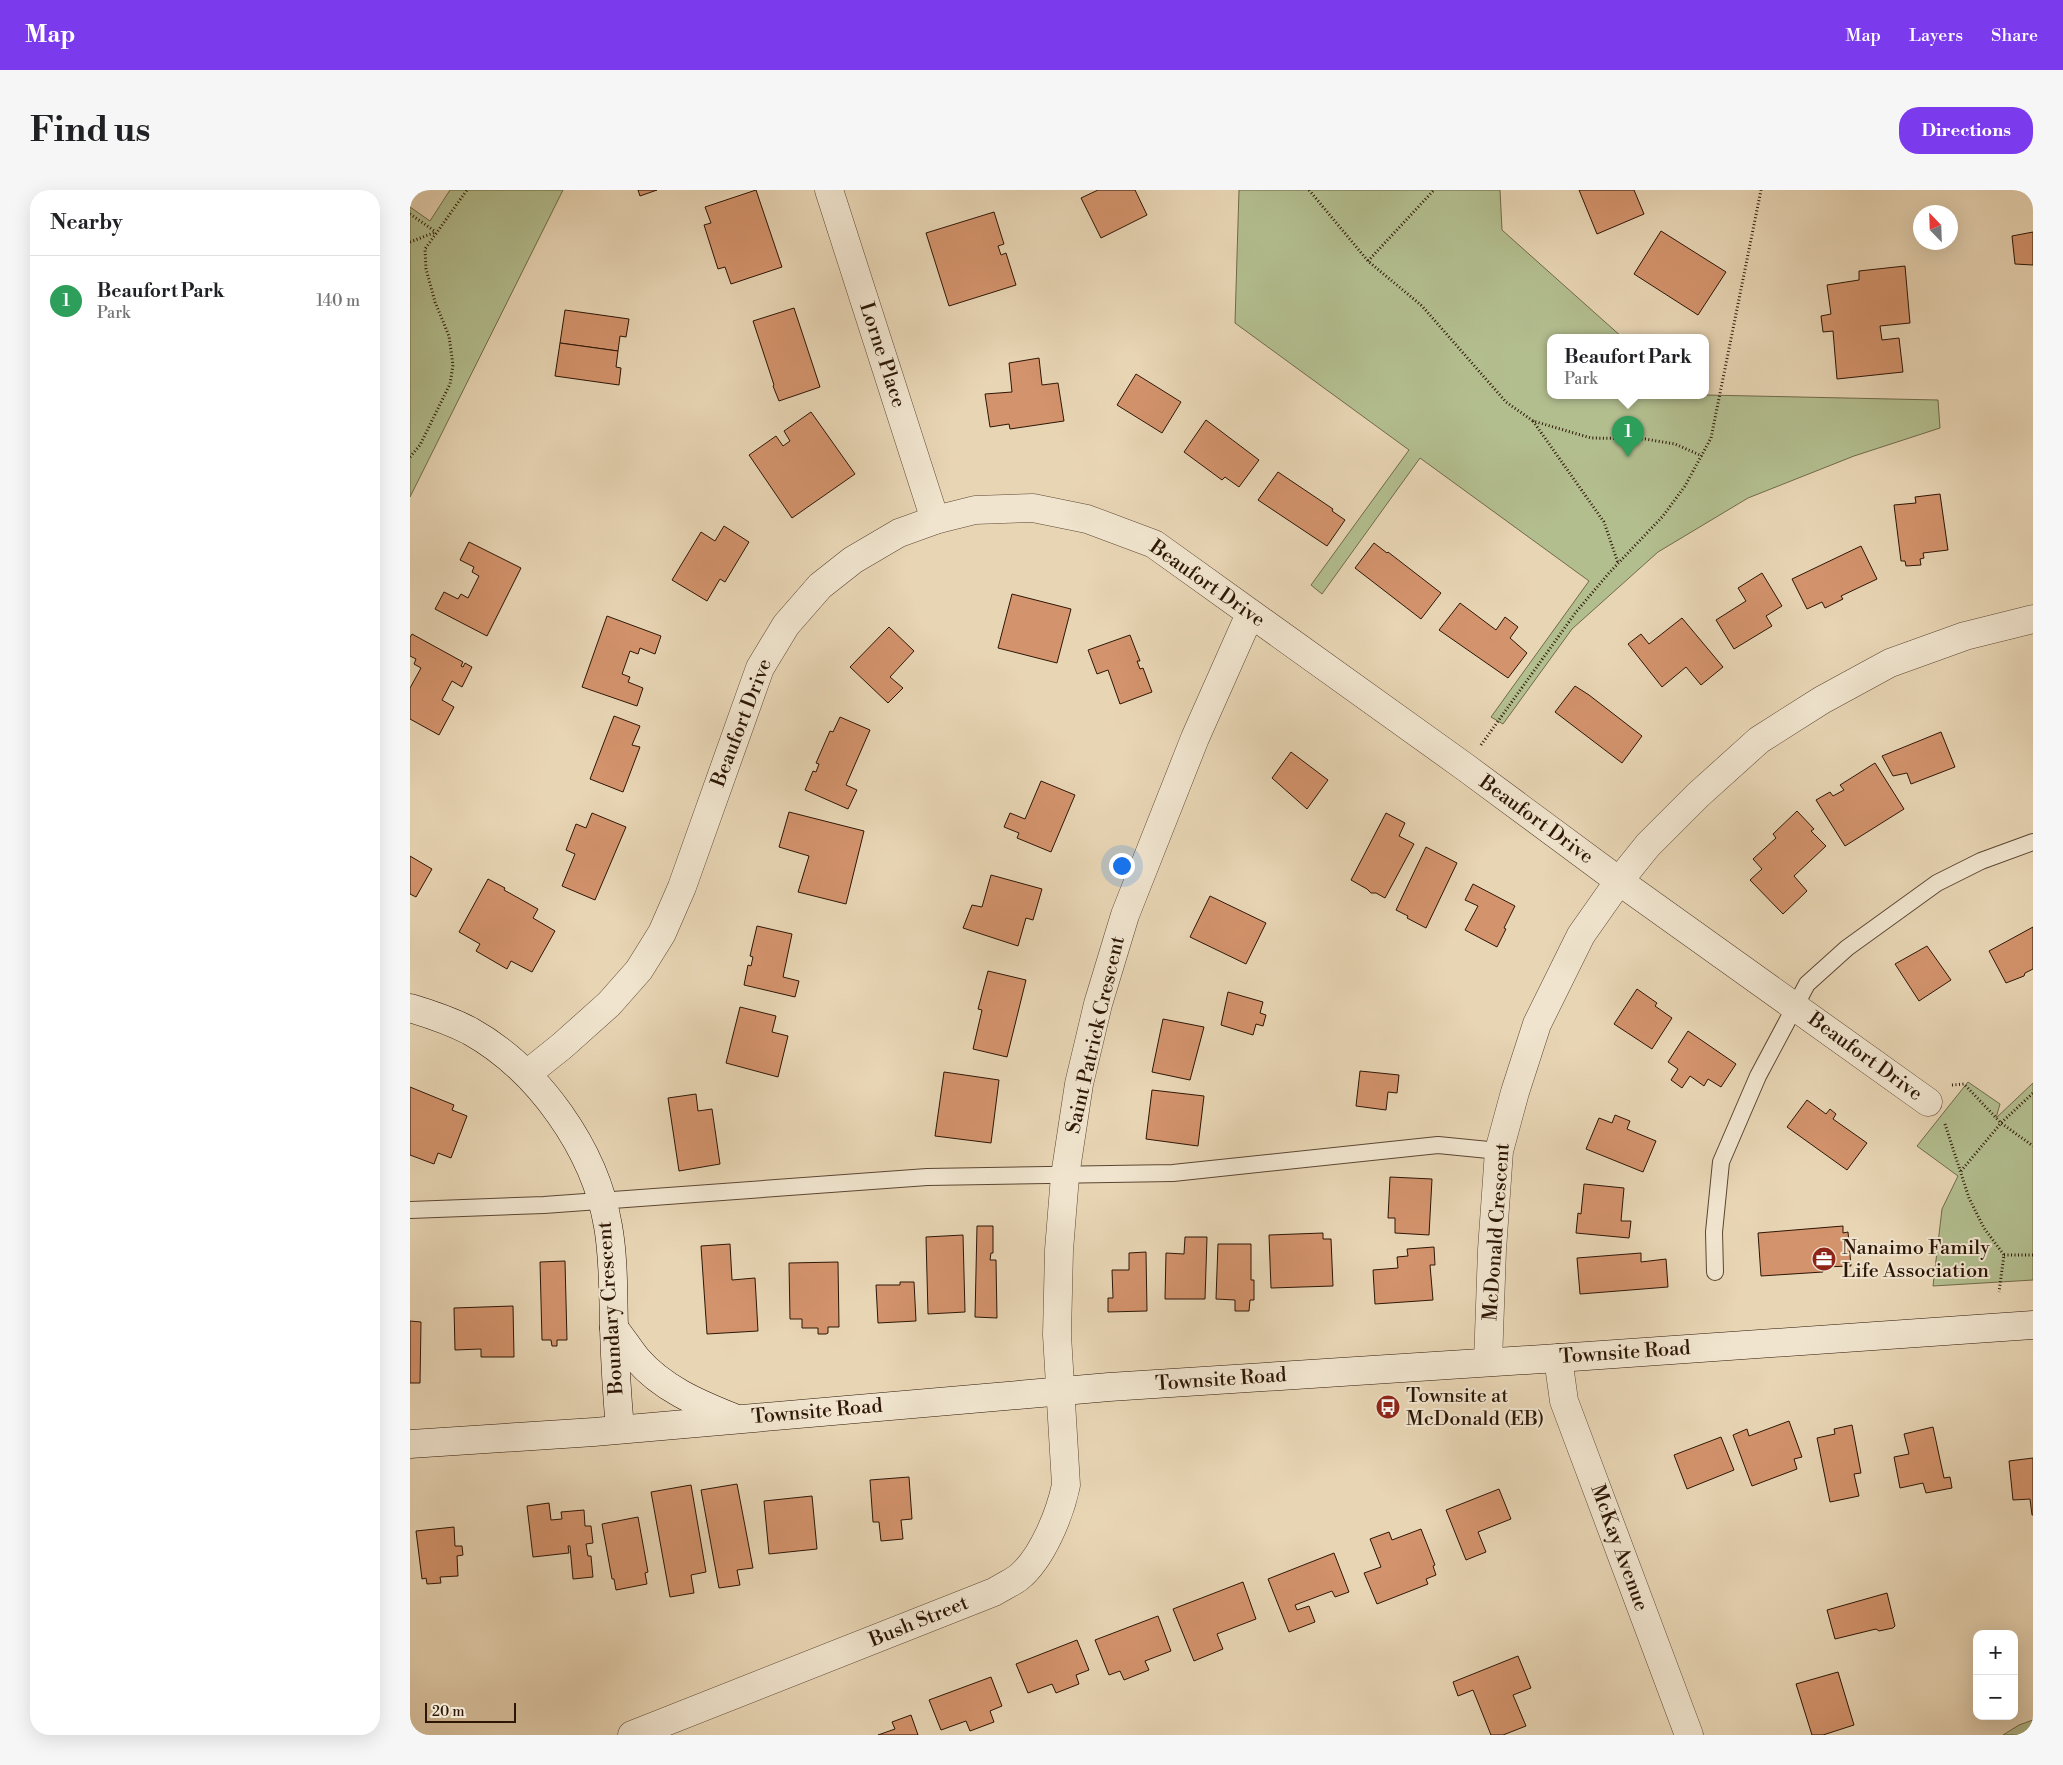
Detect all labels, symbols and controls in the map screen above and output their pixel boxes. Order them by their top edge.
text: Map [25,20,75,50]
text: Map [1846,24,1881,47]
text: Layers [1909,24,1963,47]
text: Share [1991,24,2038,47]
button: Directions [1899,107,2033,154]
text: Find us [30,109,150,152]
north arrow [1913,205,1958,250]
text: Nearby [50,210,123,236]
text: Beaufort Park [97,279,225,303]
text: 1 [62,291,70,311]
text: 140 m [316,291,360,311]
street label: Lorne Place [853,299,911,411]
text: Park [97,303,130,323]
popup [1547,334,1709,399]
text: Beaufort Park [1564,345,1692,369]
text: Park [1564,369,1597,389]
pin: 1 [1612,416,1644,457]
street label: Beaufort Drive [1144,534,1270,633]
street label: Beaufort Drive [706,655,778,791]
street label: Beaufort Drive [1473,770,1598,870]
your location [1109,853,1135,879]
street label: Saint Patrick Crescent [1061,934,1131,1136]
street label: Beaufort Drive [1802,1007,1927,1107]
street label: McDonald Crescent [1478,1142,1516,1322]
street label: Boundary Crescent [592,1221,630,1396]
place label: Nanaimo Family Life Association [1842,1236,1990,1284]
office icon: Nanaimo Family Life Association [1811,1246,1837,1272]
street label: Townsite Road [1559,1336,1692,1370]
street label: Townsite Road [1155,1363,1288,1397]
place label: Townsite at McDonald (EB) [1406,1384,1544,1432]
street label: Townsite Road [750,1394,884,1430]
bus stop icon: Townsite at McDonald (EB) [1375,1394,1401,1420]
street label: McKay Avenue [1585,1481,1653,1615]
street label: Bush Street [865,1591,972,1654]
map controls [1973,1630,2018,1720]
button: + [1973,1630,2018,1675]
button: − [1973,1675,2018,1720]
scale bar [425,1700,516,1723]
text: 20 m [432,1703,464,1721]

